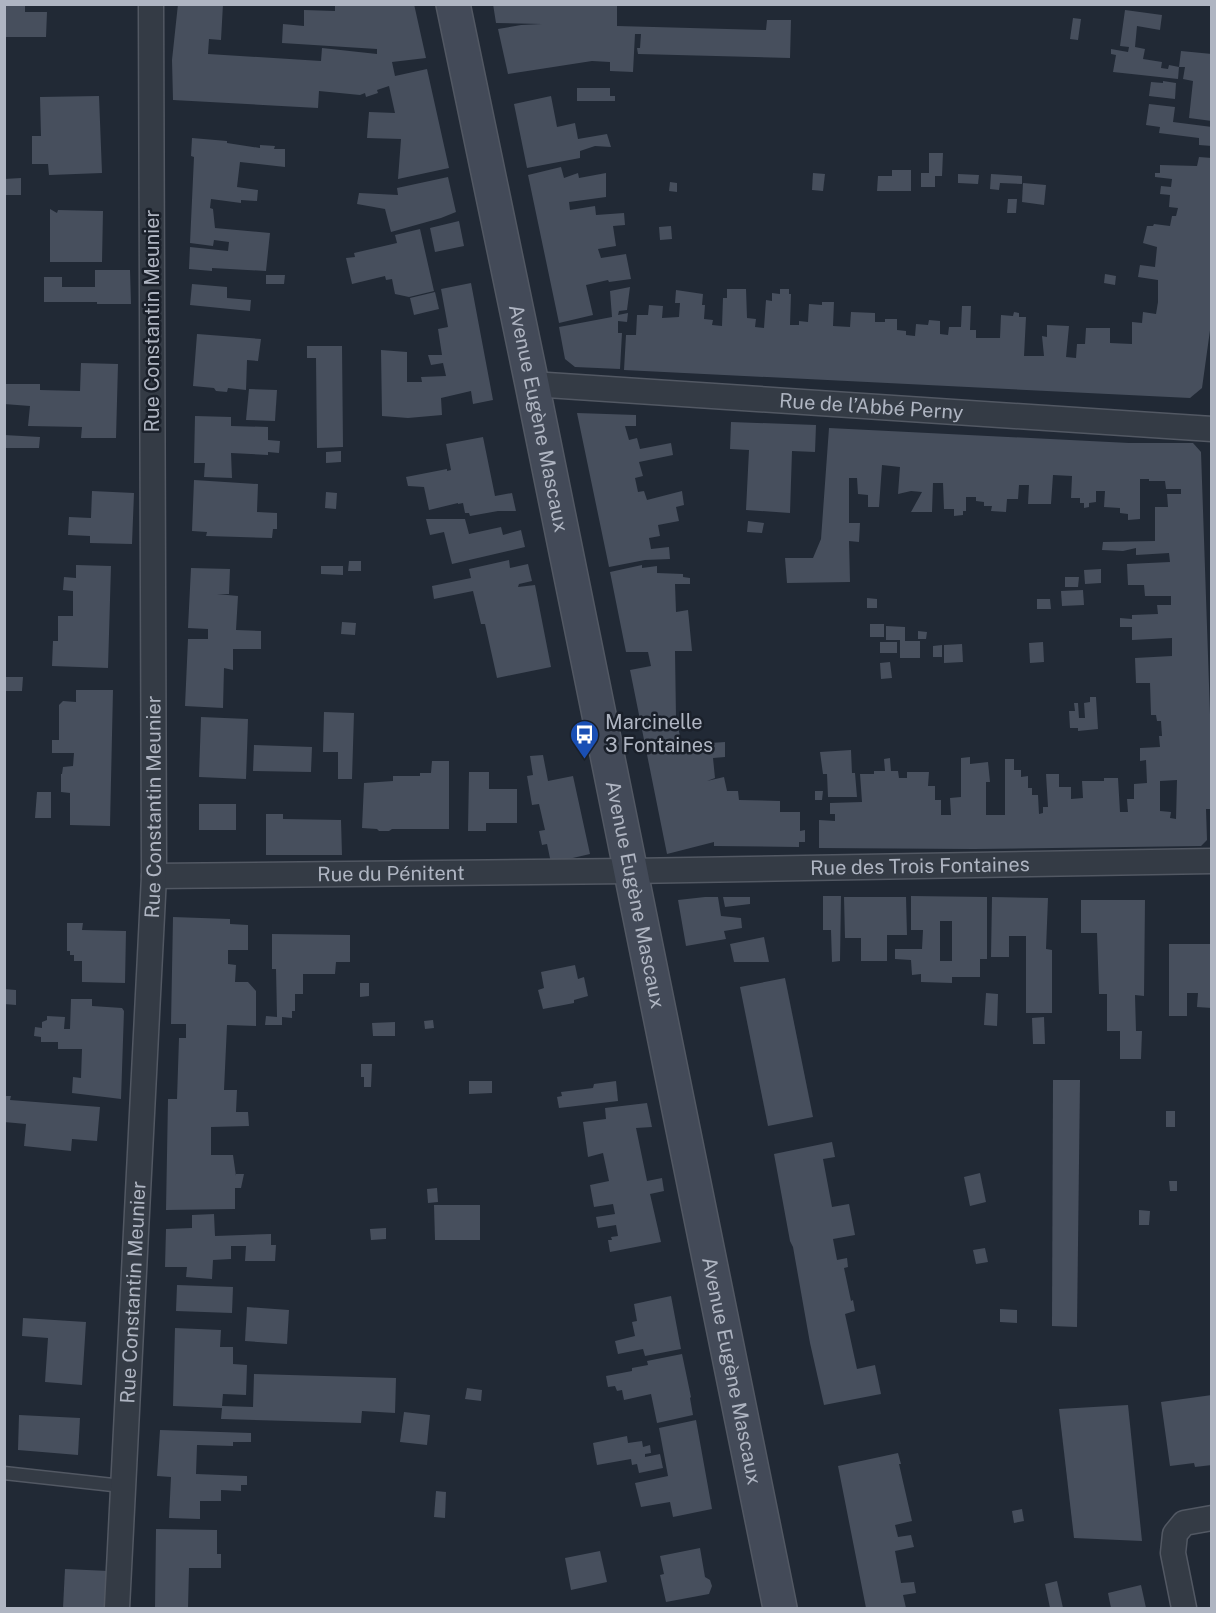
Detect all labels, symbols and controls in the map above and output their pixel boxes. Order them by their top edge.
street label: Rue Constantin Meunier [140,209,164,432]
street label: Avenue Eugène Mascaux [504,302,574,534]
street label: Rue de l’Abbé Perny [778,388,964,425]
street label: Rue Constantin Meunier [140,695,166,919]
place label: Marcinelle 3 Fontaines [605,710,713,757]
bus stop icon: Marcinelle 3 Fontaines [568,718,600,760]
street label: Avenue Eugène Mascaux [601,778,670,1011]
street label: Rue des Trois Fontaines [810,852,1030,880]
street label: Rue du Pénitent [317,861,465,886]
street label: Rue Constantin Meunier [115,1180,151,1404]
street label: Avenue Eugène Mascaux [697,1255,767,1487]

